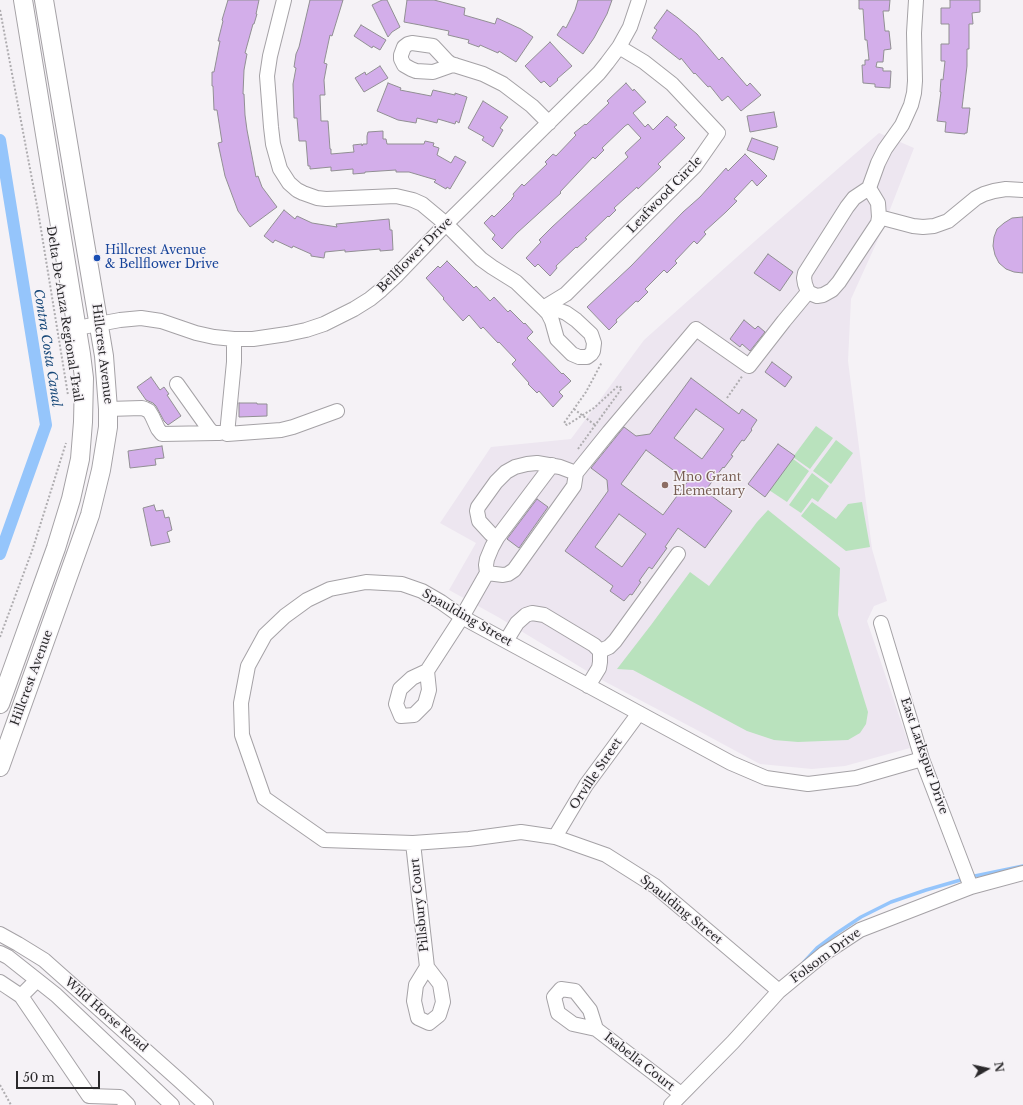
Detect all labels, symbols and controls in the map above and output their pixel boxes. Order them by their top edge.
street label: Leafwood Circle [625,154,705,236]
street label: Bellflower Drive [375,215,455,295]
street label: Delta De Anza Regional Trail [43,225,85,403]
place label: Hillcrest Avenue & Bellflower Drive [105,244,219,272]
marker: Hillcrest Avenue & Bellflower Drive [92,253,102,263]
water label: Contra Costa Canal [30,288,64,408]
street label: Hillcrest Avenue [89,303,115,405]
place label: Mno Grant Elementary [673,471,745,499]
marker: Mno Grant Elementary [660,480,670,490]
street label: Spaulding Street [419,586,515,650]
street label: Hillcrest Avenue [8,628,56,728]
street label: East Larkspur Drive [897,696,951,816]
street label: Orville Street [567,736,625,812]
street label: Pillsbury Court [408,857,432,953]
street label: Spaulding Street [637,872,725,948]
street label: Folsom Drive [788,926,864,986]
street label: Wild Horse Road [61,975,151,1055]
street label: Isabella Court [601,1030,677,1094]
north arrow [967,1049,1007,1089]
text: N [991,1061,1007,1073]
scale bar [18,1063,102,1089]
text: 50 m [23,1070,55,1085]

